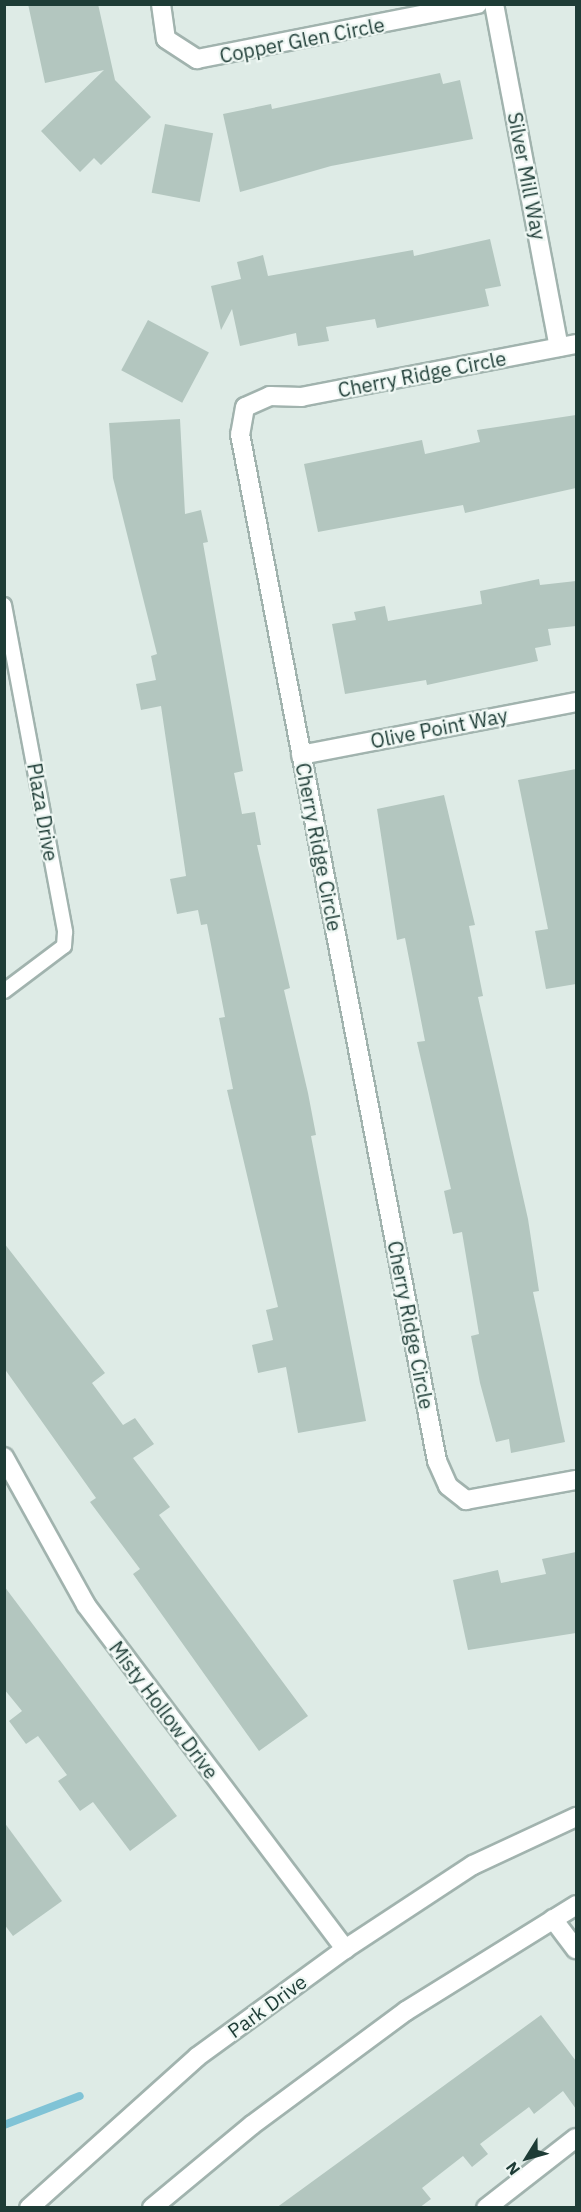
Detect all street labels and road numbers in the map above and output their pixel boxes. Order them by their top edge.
street label: Copper Glen Circle [218,12,386,68]
street label: Silver Mill Way [503,110,551,242]
street label: Cherry Ridge Circle [336,346,508,402]
street label: Olive Point Way [368,703,510,753]
street label: Plaza Drive [23,761,63,863]
street label: Cherry Ridge Circle [291,761,347,933]
street label: Cherry Ridge Circle [383,1239,439,1411]
street label: Misty Hollow Drive [104,1636,224,1784]
street label: Park Drive [223,1969,311,2043]

